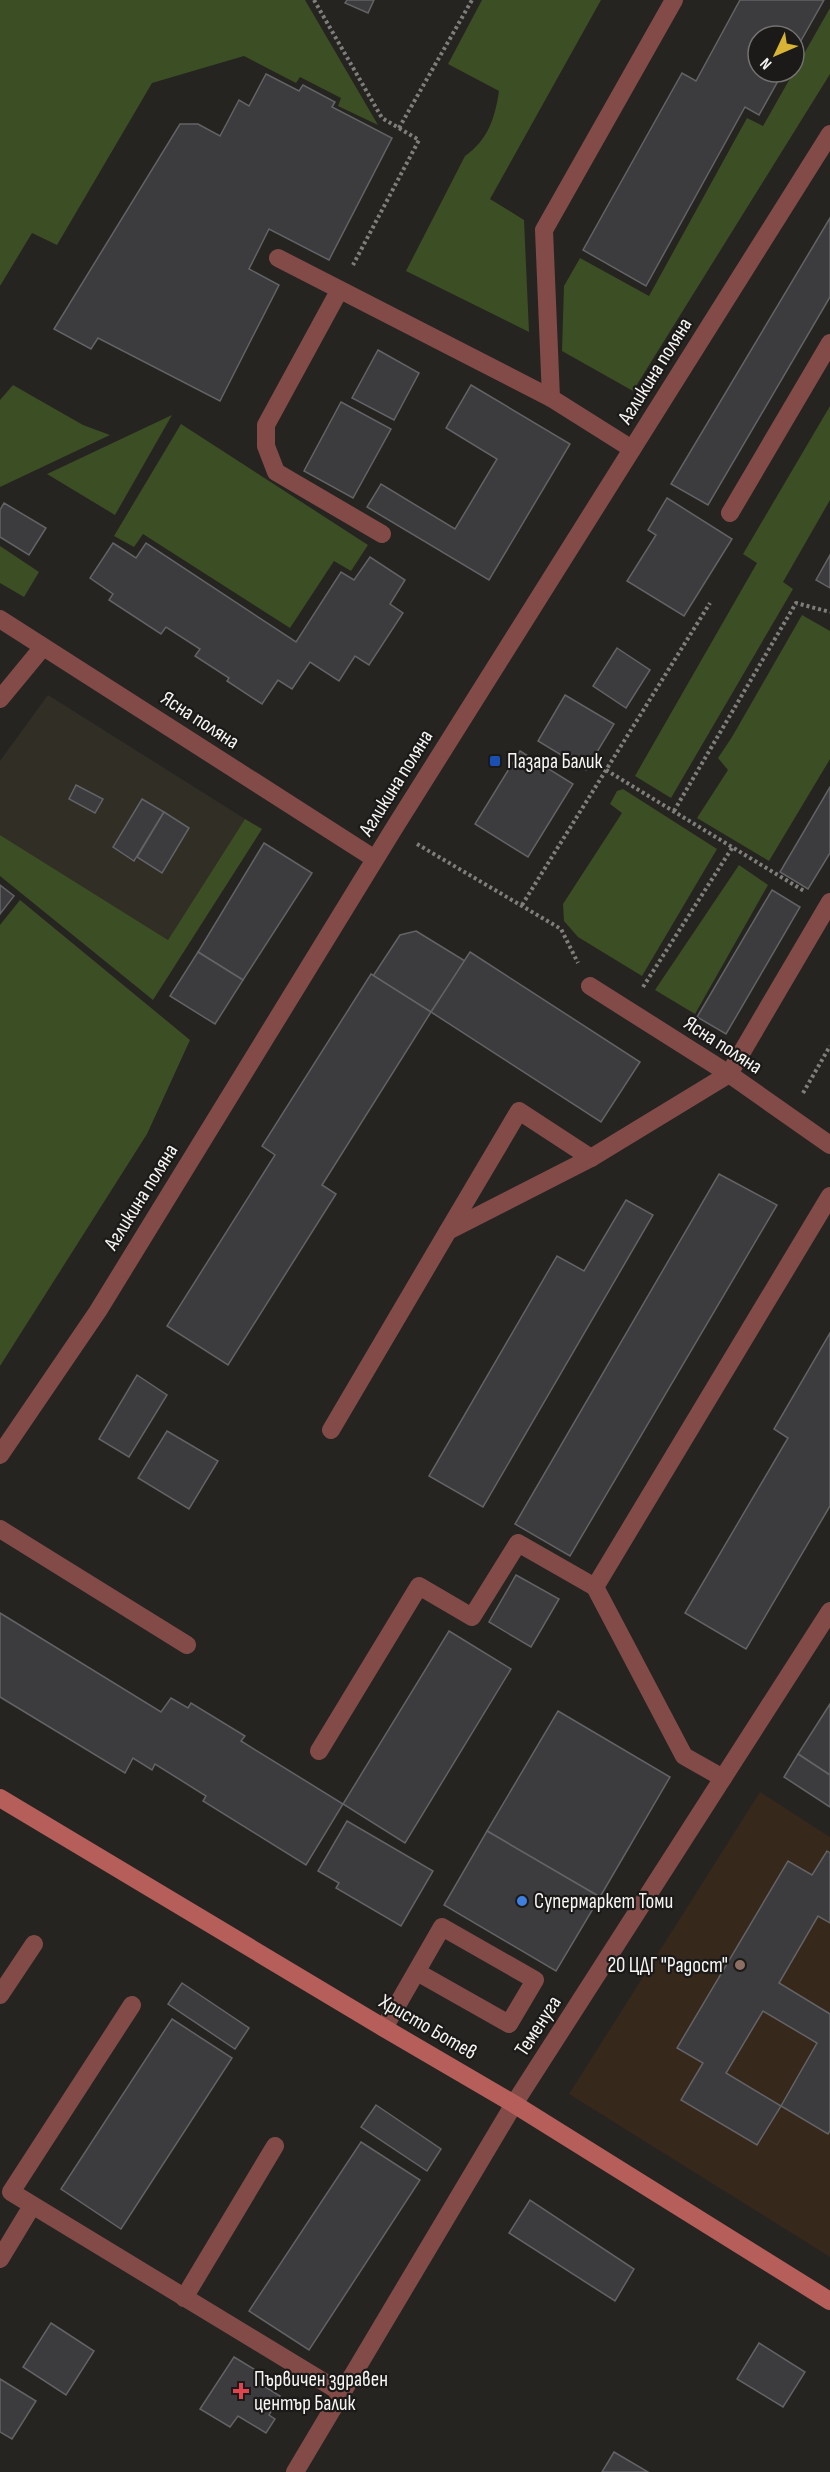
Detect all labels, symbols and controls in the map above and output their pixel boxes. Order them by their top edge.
north arrow [746,24,806,84]
text: N [756,54,776,73]
street label: Агликина поляна [612,313,697,430]
street label: Ясна поляна [156,685,244,755]
street label: Агликина поляна [353,725,438,842]
place label: Пазара Балик [507,749,603,774]
marker: Пазара Балик [488,754,502,768]
street label: Ясна поляна [679,1010,767,1080]
street label: Агликина поляна [98,1139,183,1256]
place label: Супермаркет Томи [534,1889,673,1914]
marker: Супермаркет Томи [515,1894,529,1908]
place label: 20 ЦДГ "Радост" [607,1953,728,1978]
marker: 20 ЦДГ "Радост" [733,1958,747,1972]
street label: Христо Ботев [374,1988,481,2065]
street label: Теменуга [509,1991,567,2061]
place label: Първичен здравен център Балик [254,2367,388,2416]
marker: Първичен здравен център Балик [232,2382,250,2400]

